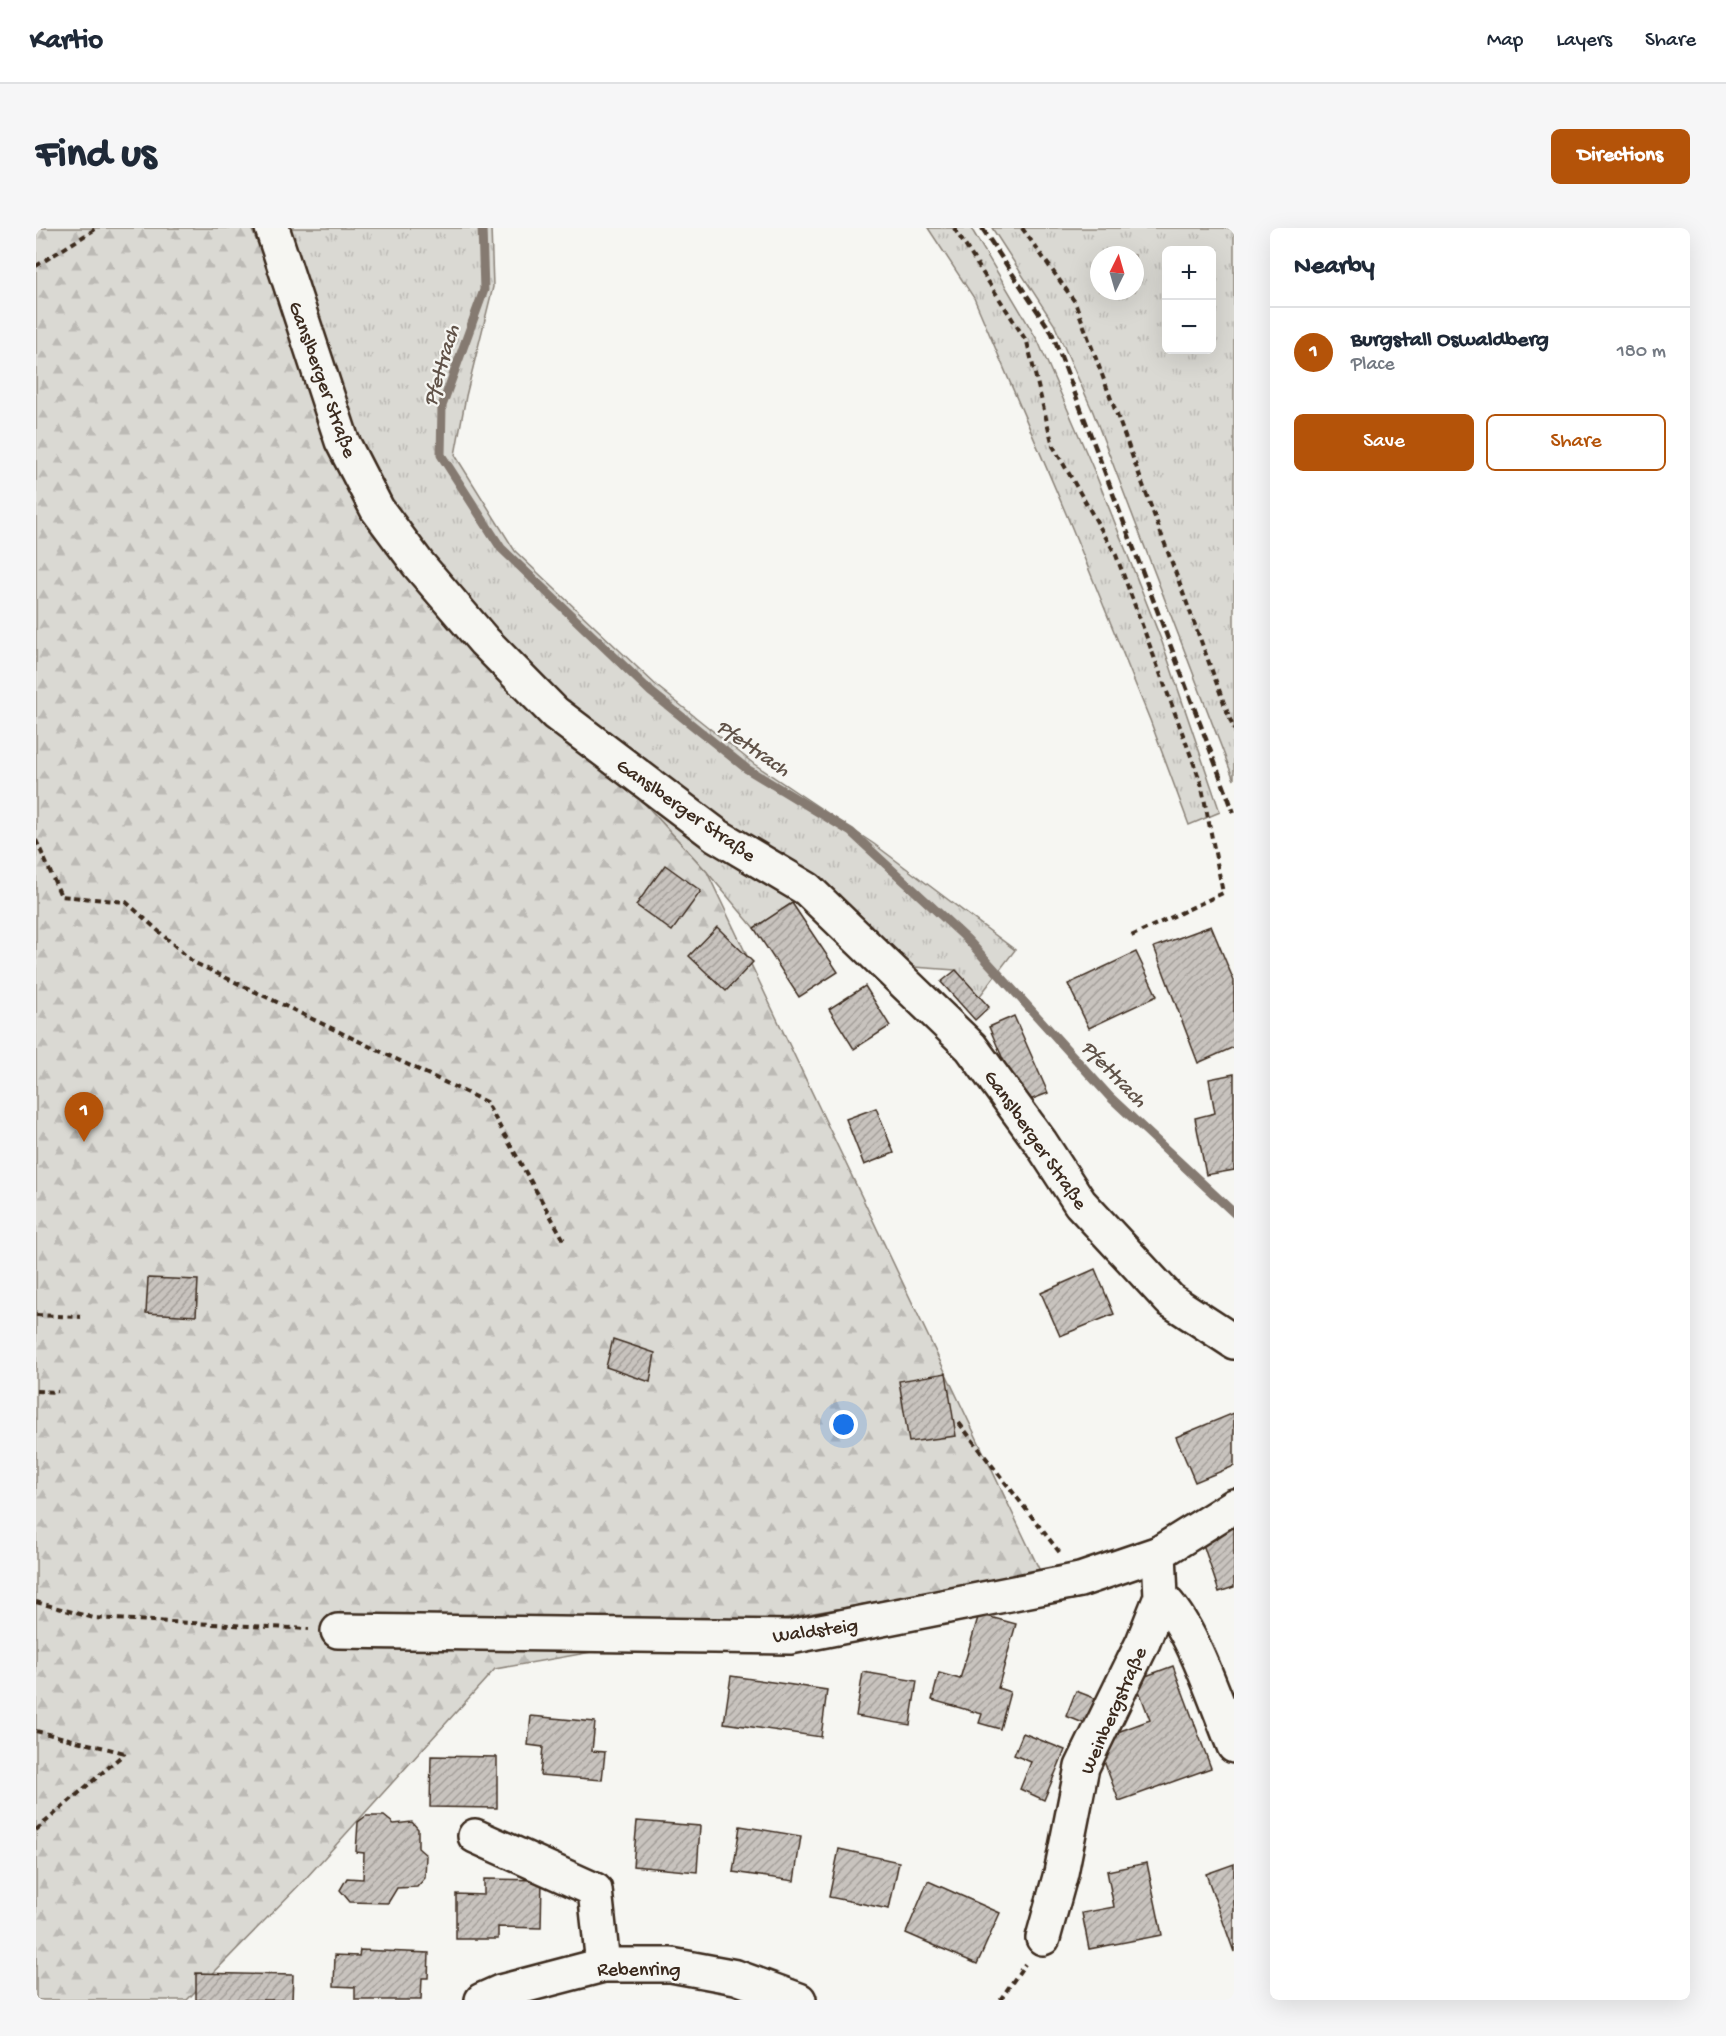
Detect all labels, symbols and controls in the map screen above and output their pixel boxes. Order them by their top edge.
text: Kartio [30,25,103,58]
text: Map [1487,29,1523,54]
text: Layers [1556,29,1612,54]
text: Share [1645,29,1696,54]
button: Directions [1551,129,1690,184]
text: Find us [36,132,156,181]
north arrow [1090,246,1144,300]
map controls [1162,246,1216,354]
button: + [1162,246,1216,300]
text: Nearby [1294,252,1375,283]
street label: Ganslberger Straße [282,299,360,462]
button: − [1162,300,1216,354]
water label: Pfettrach [419,322,468,410]
text: Burgstall Oswaldberg [1351,328,1549,354]
text: 1 [1309,341,1318,364]
text: 180 m [1617,341,1666,364]
text: Place [1351,354,1395,377]
button: Save [1294,414,1474,471]
button: Share [1486,414,1666,471]
water label: Pfettrach [711,716,794,784]
street label: Ganslberger Straße [611,755,760,869]
water label: Pfettrach [1074,1037,1151,1115]
street label: Ganslberger Straße [978,1067,1091,1216]
pin: 1 [64,1092,104,1142]
your location [829,1410,858,1439]
street label: Waldsteig [771,1615,860,1650]
street label: Weinbergstraße [1077,1644,1154,1779]
street label: Rebenring [597,1960,681,1983]

